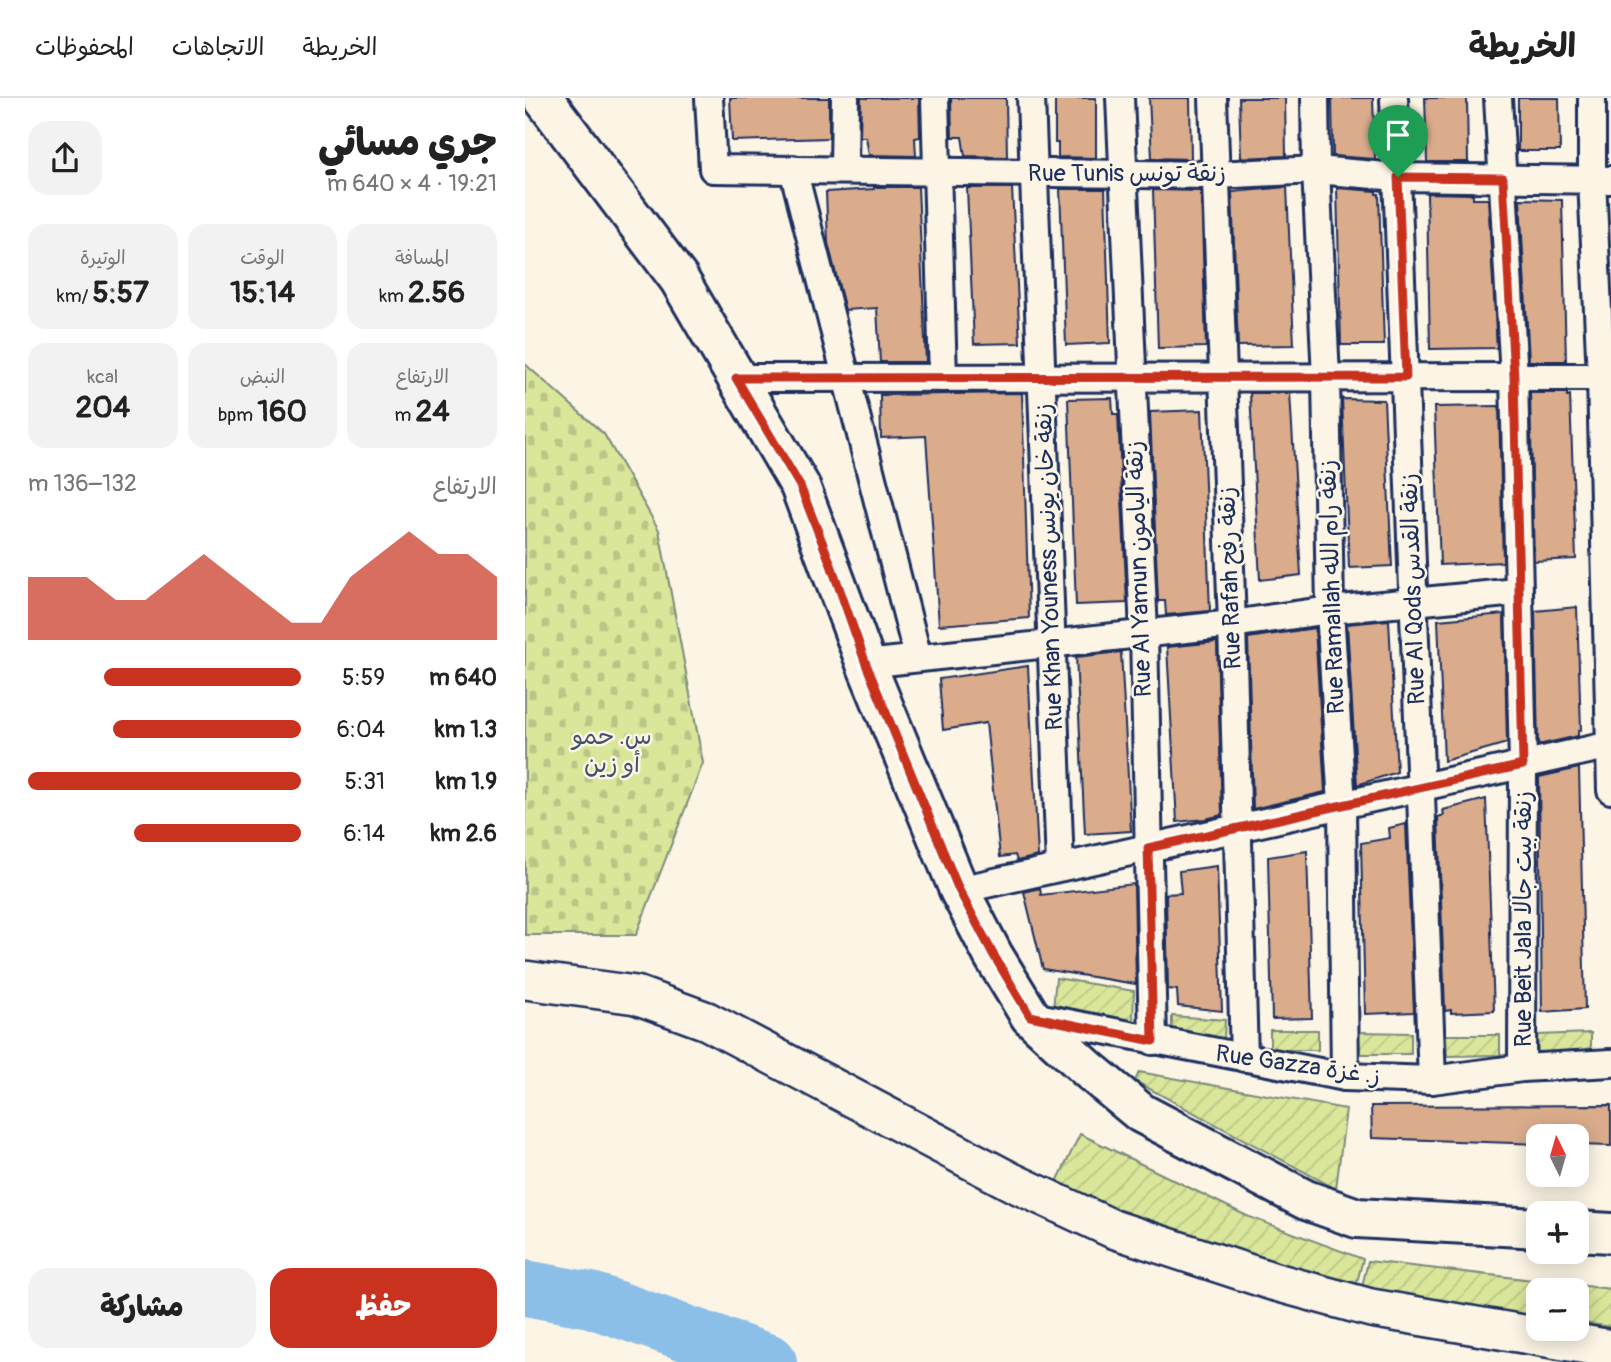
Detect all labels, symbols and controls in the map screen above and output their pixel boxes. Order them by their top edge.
text: الخريطة [1469,26,1576,67]
text: المحفوظات [35,33,134,62]
text: الاتجاهات [172,33,265,62]
text: الخريطة [303,33,377,62]
pin [1368,105,1428,177]
icon: arrive [1379,116,1417,154]
text: جري مسائي [318,119,497,167]
button: share [28,121,102,195]
street label: Rue Tunis زنقة تونس [1028,159,1226,188]
text: 19:21 · 4 × 640 m [327,169,497,198]
text: الوتيرة [80,246,126,270]
text: الوقت [240,246,285,270]
text: المسافة [395,246,449,270]
text: 5:57 [93,274,149,311]
text: 15:14 [230,274,295,311]
text: 2.56 [408,274,465,311]
text: /km [57,284,93,308]
text: km [379,284,408,308]
text: kcal [87,365,118,389]
text: النبض [240,365,285,389]
text: الارتفاع [396,365,449,389]
text: 204 [76,389,130,426]
text: 160 [257,393,307,430]
text: 24 [416,393,450,430]
text: bpm [218,403,257,427]
text: m [395,403,416,427]
street label: Rue Khan Youness زنقة خان يونس [1029,403,1069,731]
street label: Rue Al Yamun زنقة اليامون [1120,440,1159,698]
street label: Rue Ramallah زنقة رام الله [1313,459,1354,715]
text: 132–136 m [28,469,137,498]
text: الارتفاع [433,472,497,501]
street label: Rue Al Qods زنقة القدس [1394,473,1432,705]
street label: Rue Rafah زنقة رفح [1212,486,1249,670]
text: 5:59 [342,663,385,692]
text: 640 m [429,663,497,692]
text: 6:04 [336,715,385,744]
text: 1.3 km [435,715,497,744]
park label: س. حمو أو زين [570,722,652,779]
text: 5:31 [345,767,385,796]
text: 1.9 km [436,767,497,796]
street label: Rue Beit Jala زنقة بيت جالا [1509,791,1538,1047]
text: 6:14 [343,819,385,848]
text: 2.6 km [431,819,497,848]
street label: Rue Gazza ز. غزة [1214,1039,1382,1091]
north arrow [1526,1124,1589,1186]
map controls [1526,1124,1589,1341]
button: + [1526,1201,1589,1264]
button: مشاركة [28,1268,256,1348]
button: حفظ [270,1268,497,1348]
button: − [1526,1278,1589,1341]

